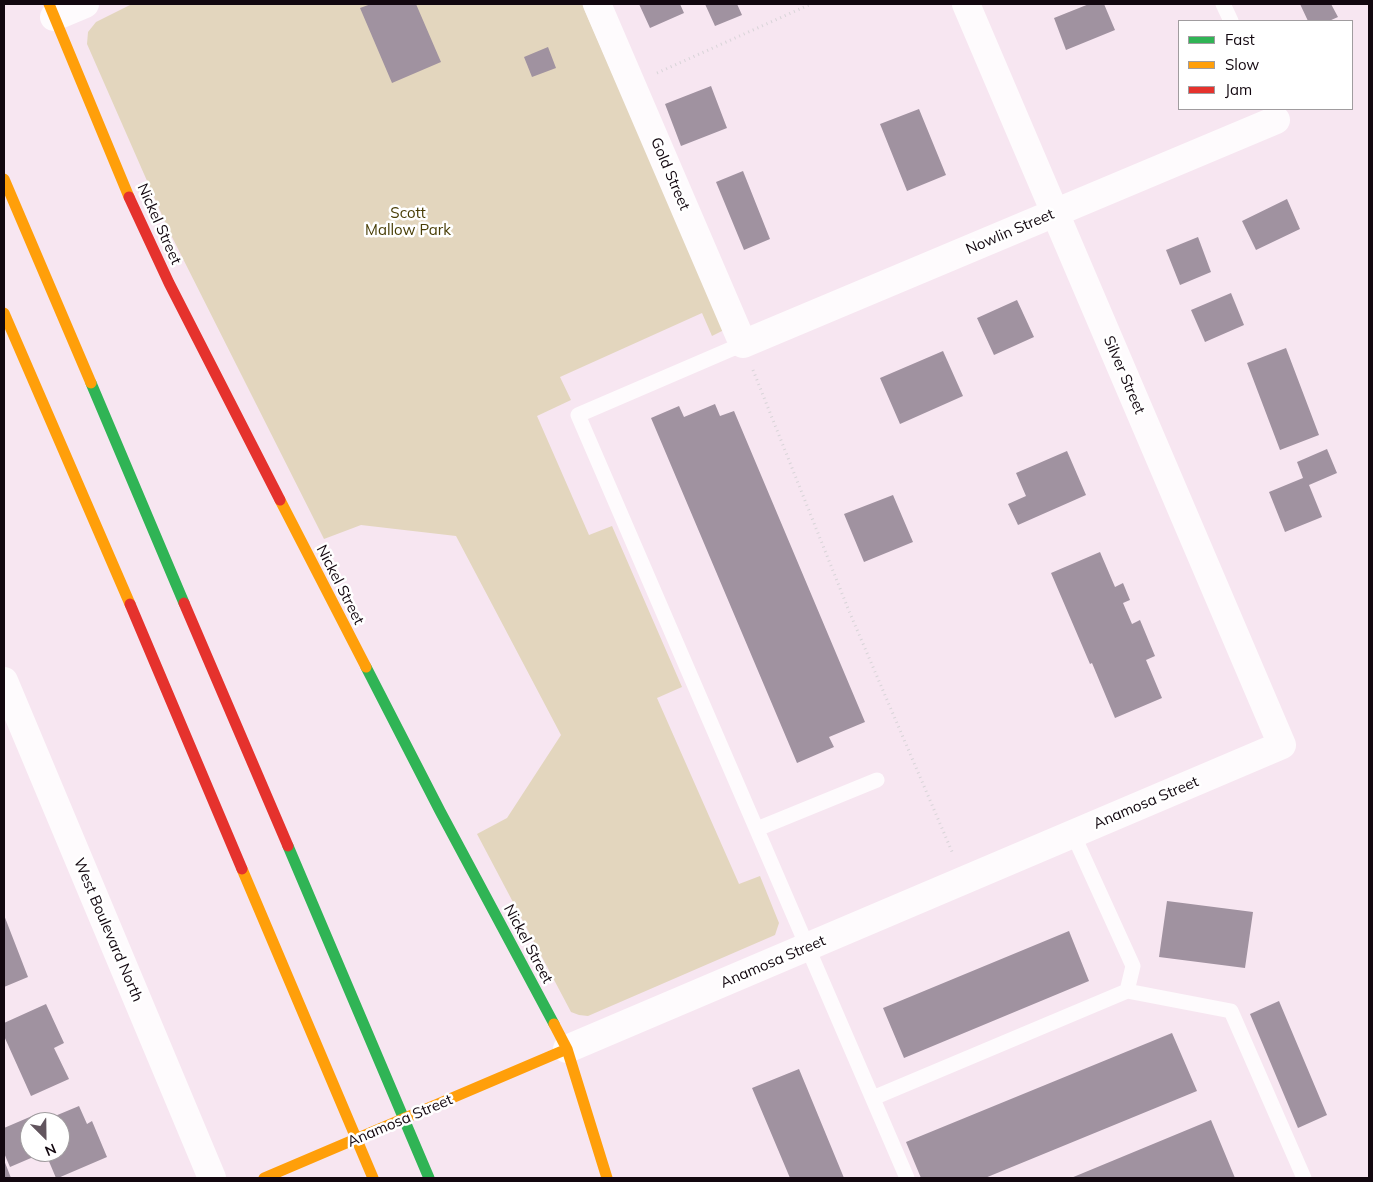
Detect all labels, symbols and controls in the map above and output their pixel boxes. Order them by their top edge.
legend [1178,20,1353,110]
text: Fast [1225,30,1255,49]
text: Slow [1225,55,1259,74]
text: Jam [1225,80,1252,99]
street label: Gold Street [647,135,693,213]
street label: Nickel Street [133,181,185,267]
park label: Scott Mallow Park [365,204,451,239]
street label: Nowlin Street [963,205,1057,259]
street label: Silver Street [1099,333,1149,417]
street label: Nickel Street [312,542,368,628]
street label: Anamosa Street [1091,773,1201,833]
street label: West Boulevard North [70,855,146,1005]
street label: Nickel Street [500,901,556,987]
street label: Anamosa Street [718,932,828,992]
street label: Anamosa Street [345,1091,455,1151]
north arrow [20,1112,70,1162]
text: N [42,1140,59,1160]

